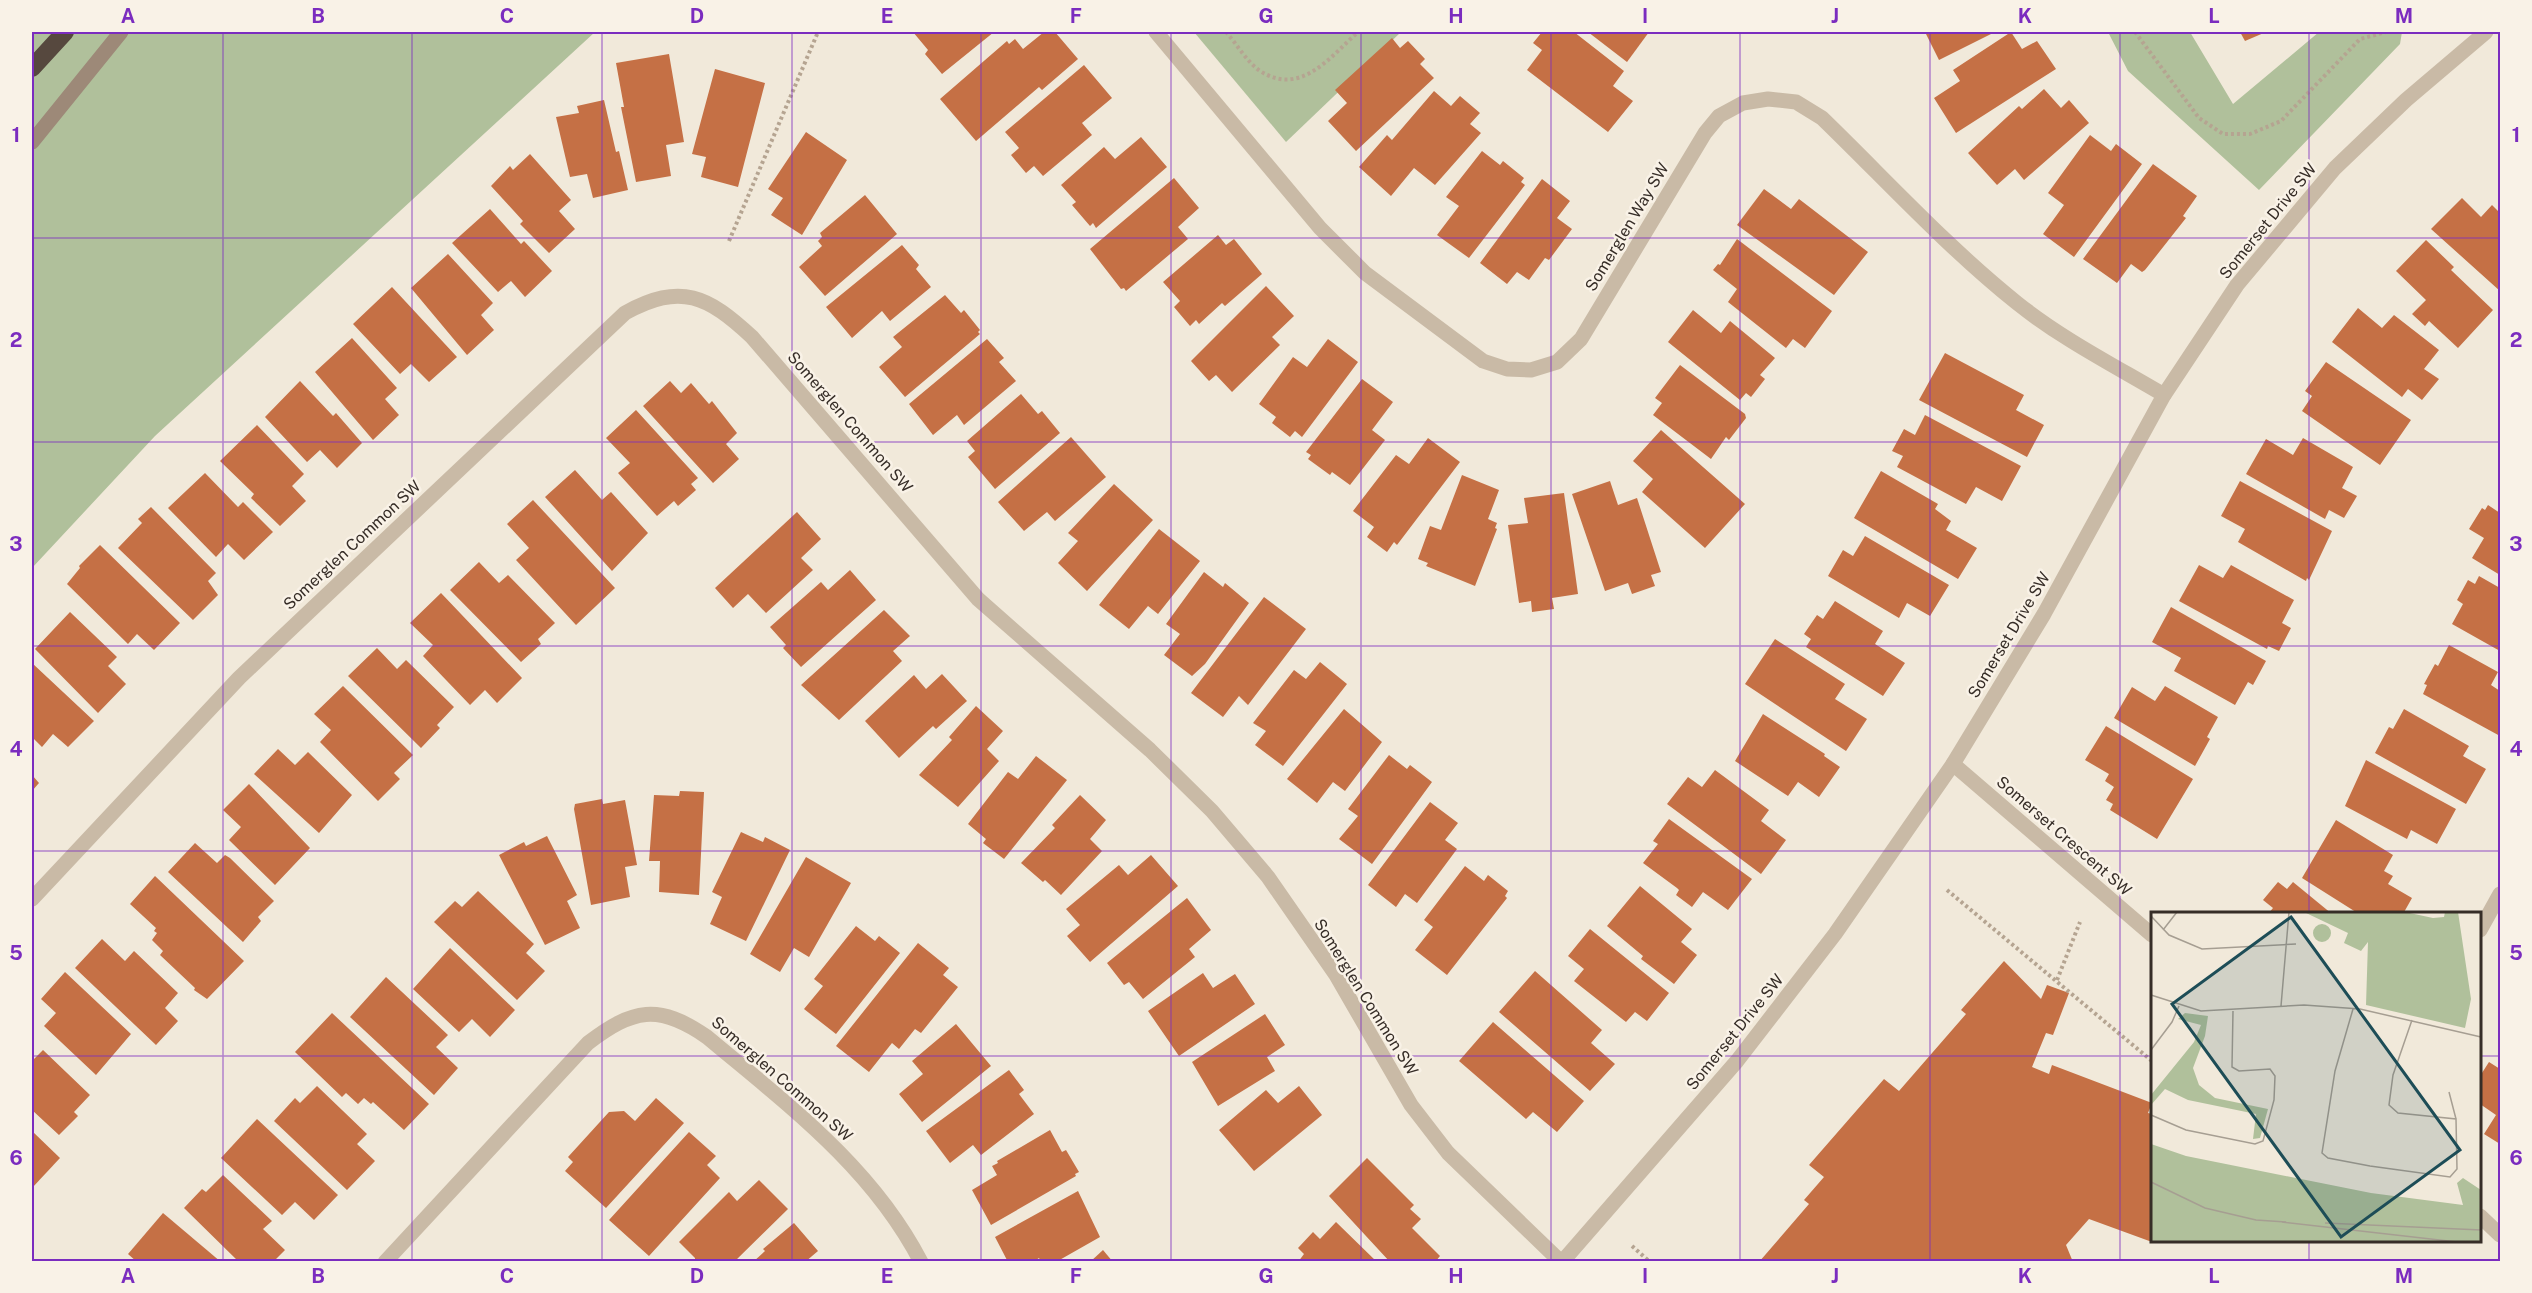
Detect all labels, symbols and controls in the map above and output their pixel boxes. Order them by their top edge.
text: A [121,4,135,28]
text: B [311,4,325,28]
text: C [500,4,514,28]
text: D [690,4,704,28]
text: E [881,4,893,28]
text: F [1070,4,1082,28]
text: G [1258,4,1274,28]
text: H [1448,4,1464,28]
text: I [1642,4,1648,28]
text: J [1831,4,1839,28]
text: K [2018,4,2032,28]
text: L [2208,4,2220,28]
text: M [2395,4,2413,28]
text: 1 [12,123,20,147]
text: 1 [2512,123,2520,147]
street label: Somerset Drive SW [2215,159,2321,283]
street label: Somerglen Way SW [1581,160,1673,294]
text: 2 [10,328,22,352]
text: 2 [2510,328,2522,352]
street label: Somerglen Common SW [784,348,916,496]
street label: Somerglen Common SW [279,476,425,614]
text: 3 [9,532,23,556]
text: 3 [2509,532,2523,556]
street label: Somerset Drive SW [1964,569,2054,701]
text: 4 [9,737,23,761]
text: 4 [2509,737,2523,761]
street label: Somerset Crescent SW [1993,772,2135,900]
inset map [2151,912,2481,1242]
street label: Somerglen Common SW [1310,915,1422,1079]
text: 5 [9,941,23,965]
text: 5 [2509,941,2523,965]
street label: Somerset Drive SW [1682,970,1788,1094]
street label: Somerglen Common SW [708,1013,856,1145]
text: 6 [9,1146,23,1170]
text: 6 [2509,1146,2523,1170]
text: A [121,1264,135,1288]
text: B [311,1264,325,1288]
text: C [500,1264,514,1288]
text: D [690,1264,704,1288]
text: E [881,1264,893,1288]
text: F [1070,1264,1082,1288]
text: G [1258,1264,1274,1288]
text: H [1448,1264,1464,1288]
text: I [1642,1264,1648,1288]
text: J [1831,1264,1839,1288]
text: K [2018,1264,2032,1288]
text: L [2208,1264,2220,1288]
text: M [2395,1264,2413,1288]

